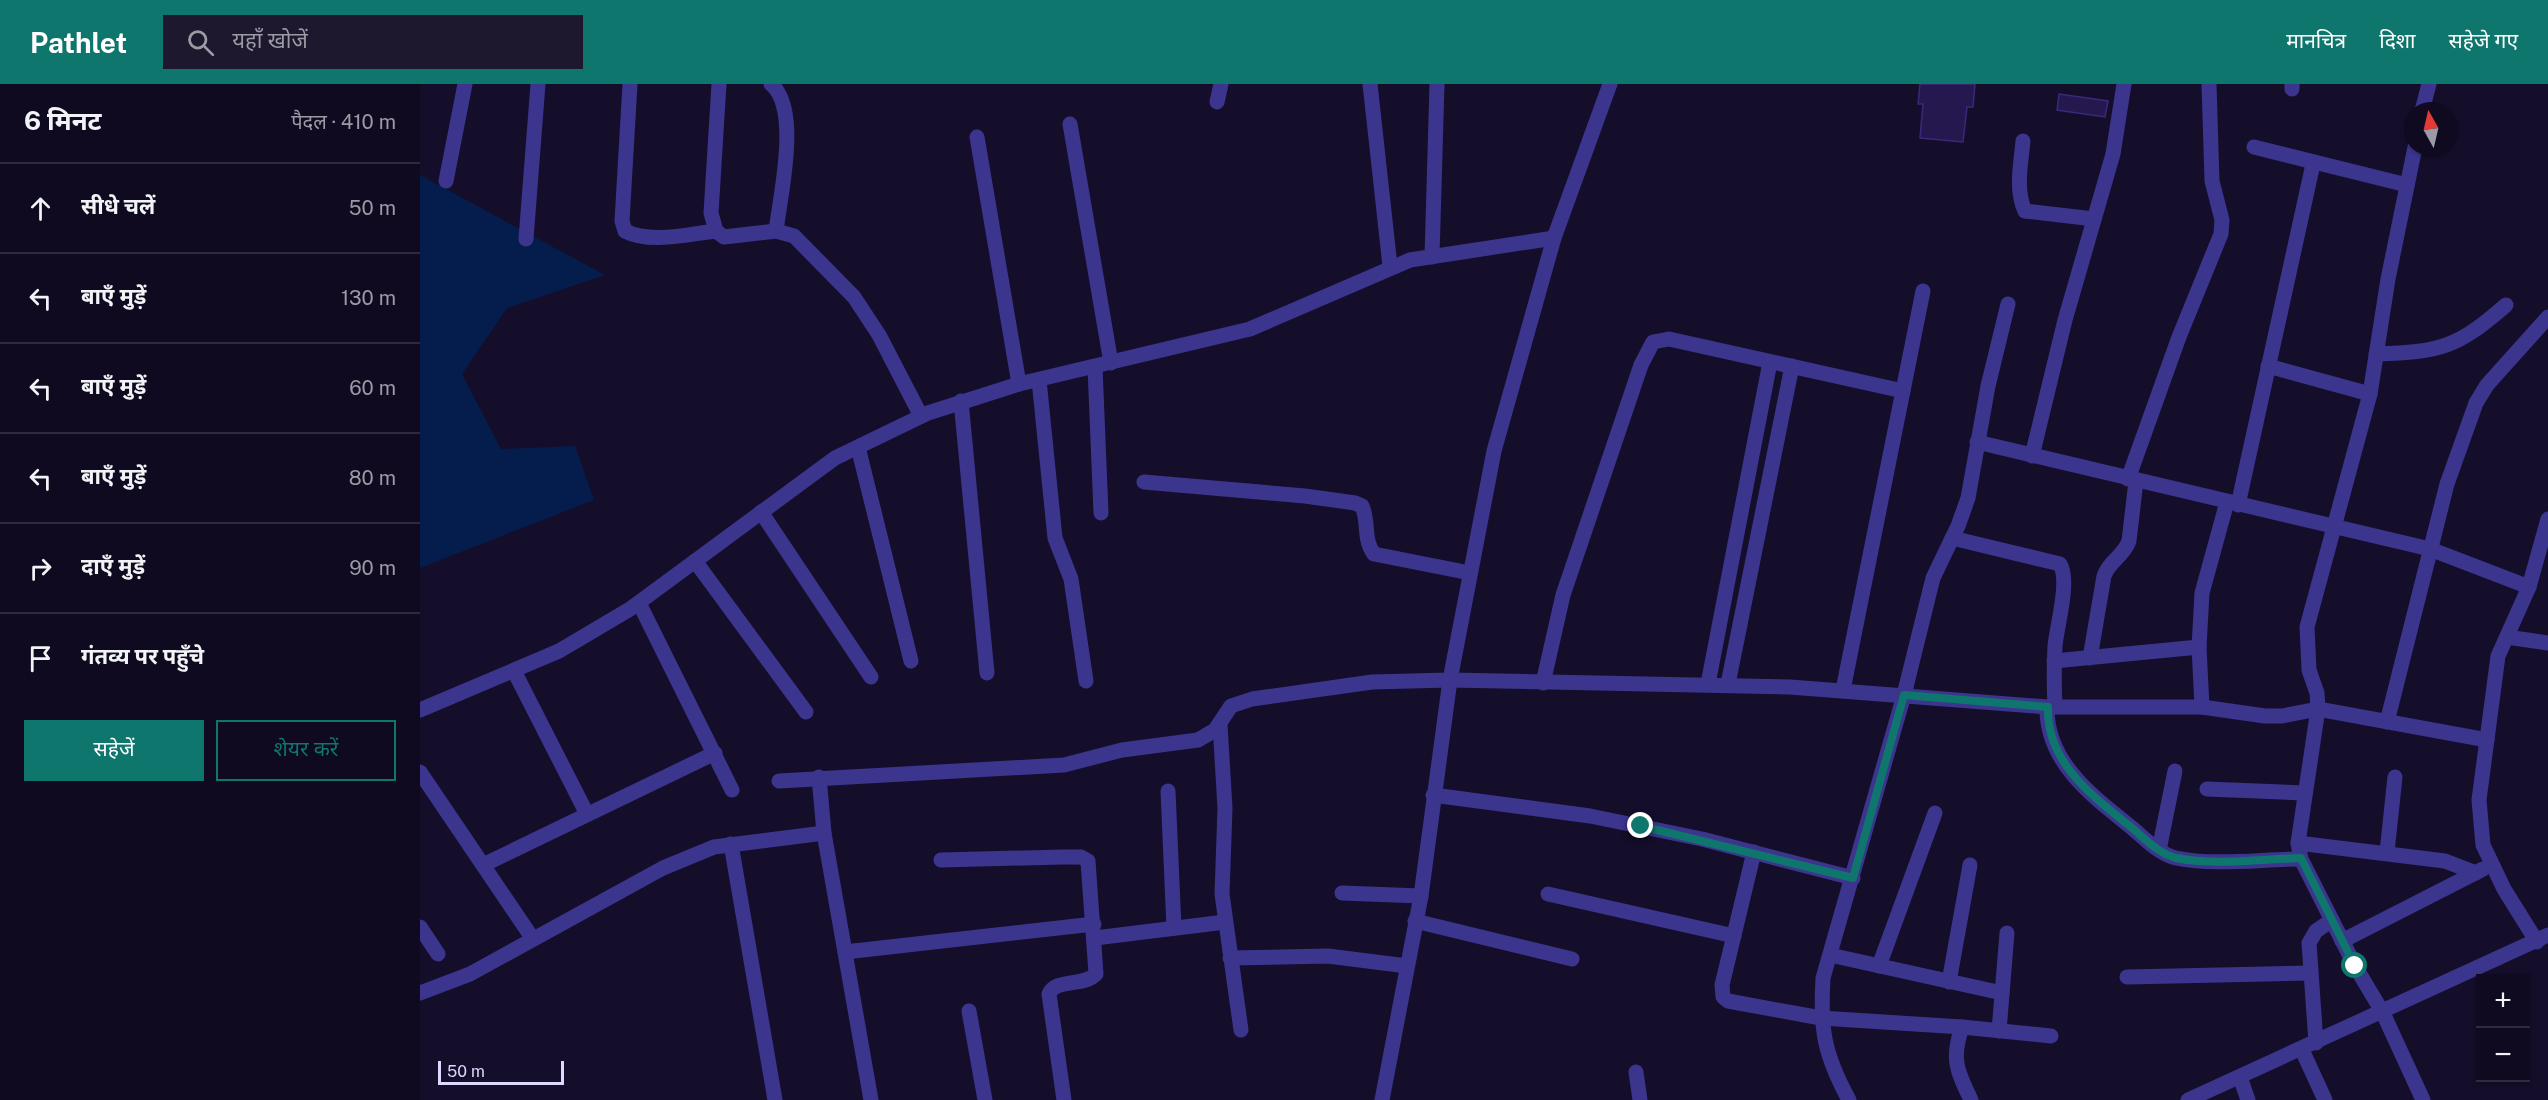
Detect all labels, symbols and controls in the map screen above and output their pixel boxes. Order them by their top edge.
search box [163,15,583,69]
text: Pathlet [30,26,127,59]
icon: search [184,26,217,59]
text: यहाँ खोजें [232,27,308,53]
text: मानचित्र [2286,28,2346,53]
text: दिशा [2379,28,2416,53]
text: सहेजे गए [2449,28,2518,53]
north arrow [2404,102,2458,156]
text: 6 मिनट [24,105,102,136]
text: पैदल · 410 m [291,110,396,134]
icon: ahead [24,192,57,225]
text: सीधे चलें [81,193,155,219]
text: 50 m [349,196,396,220]
icon: left [24,282,57,315]
text: बाएँ मुड़ें [81,283,146,309]
text: 130 m [341,286,396,310]
icon: left [24,372,57,405]
text: बाएँ मुड़ें [81,373,146,399]
text: 60 m [349,376,396,400]
icon: left [24,462,57,495]
text: बाएँ मुड़ें [81,463,146,489]
text: 80 m [349,466,396,490]
icon: right [24,552,57,585]
text: दाएँ मुड़ें [81,553,145,579]
text: 90 m [349,556,396,580]
icon: arrive [24,642,57,675]
text: गंतव्य पर पहुँचे [81,643,204,669]
button: सहेजें [24,720,204,781]
button: शेयर करें [216,720,396,781]
route end [1627,812,1653,838]
route start [2341,952,2367,978]
map controls [2476,974,2530,1082]
button: + [2476,974,2530,1028]
button: − [2476,1028,2530,1082]
scale bar [438,1058,564,1086]
text: 50 m [447,1062,485,1081]

